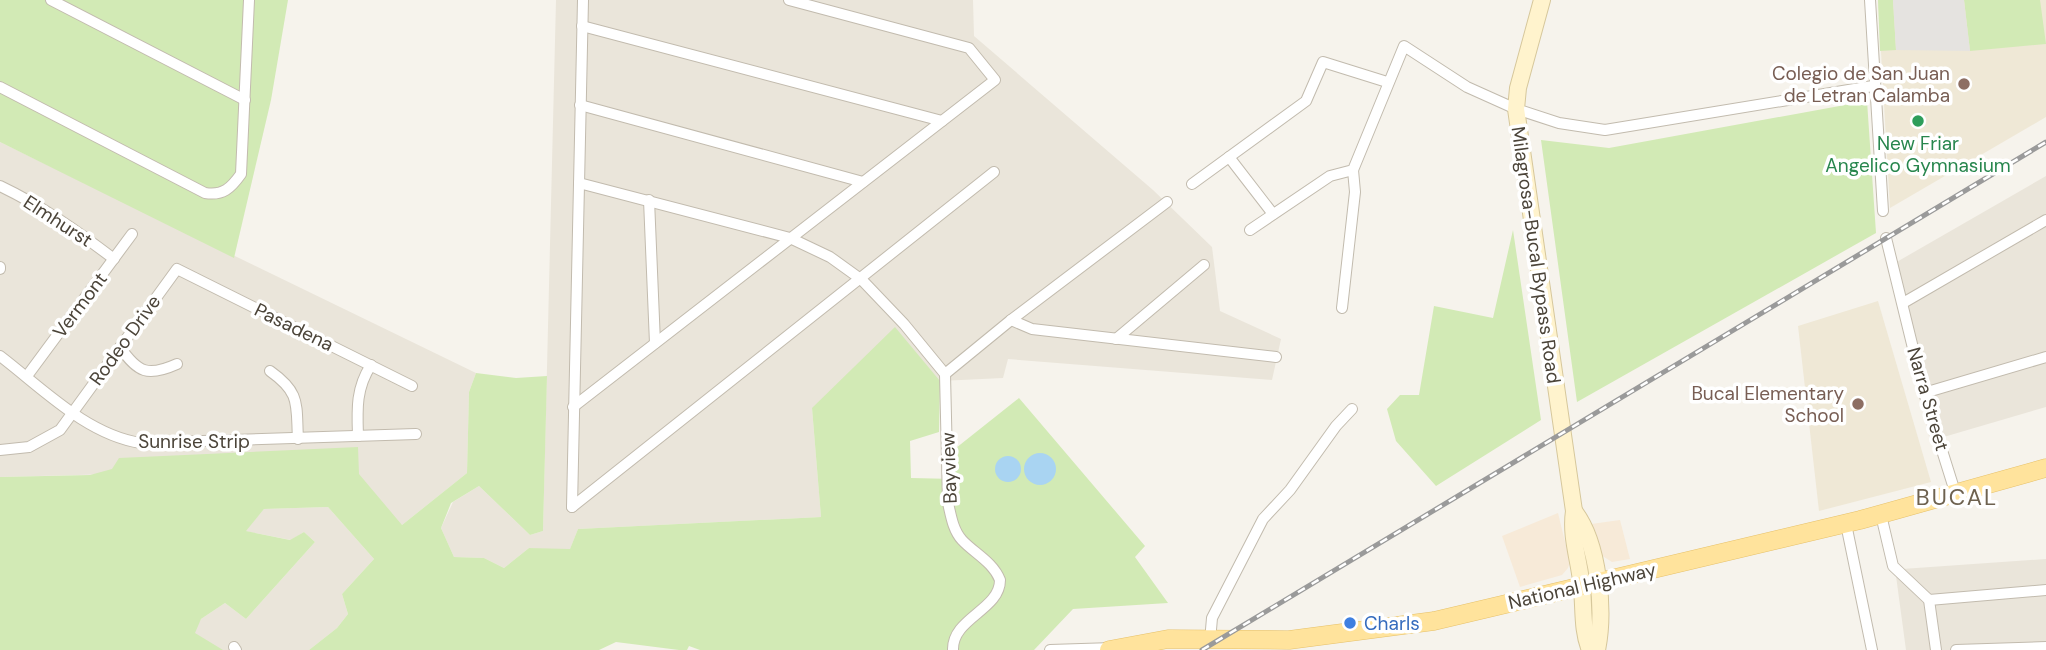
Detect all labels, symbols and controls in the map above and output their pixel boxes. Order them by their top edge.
place label: Colegio de San Juan de Letran Calamba [1772,61,1950,108]
marker: Colegio de San Juan de Letran Calamba [1956,76,1972,92]
marker: New Friar Angelico Gymnasium [1910,113,1926,129]
street label: Milagrosa-Bucal Bypass Road [1506,125,1566,385]
place label: New Friar Angelico Gymnasium [1825,131,2011,178]
street label: Elmhurst [19,189,97,253]
street label: Vermont [47,267,113,343]
street label: Rodeo Drive [84,290,166,390]
street label: Pasadena [250,297,338,357]
street label: Narra Street [1901,344,1955,454]
place label: Bucal Elementary School [1691,381,1844,428]
marker: Bucal Elementary School [1850,396,1866,412]
street label: Sunrise Strip [138,429,250,454]
street label: Bayview [935,431,963,504]
district label: BUCAL [1916,482,1998,512]
street label: National Highway [1506,557,1659,615]
place label: Charls [1364,611,1420,636]
marker: Charls [1342,615,1358,631]

